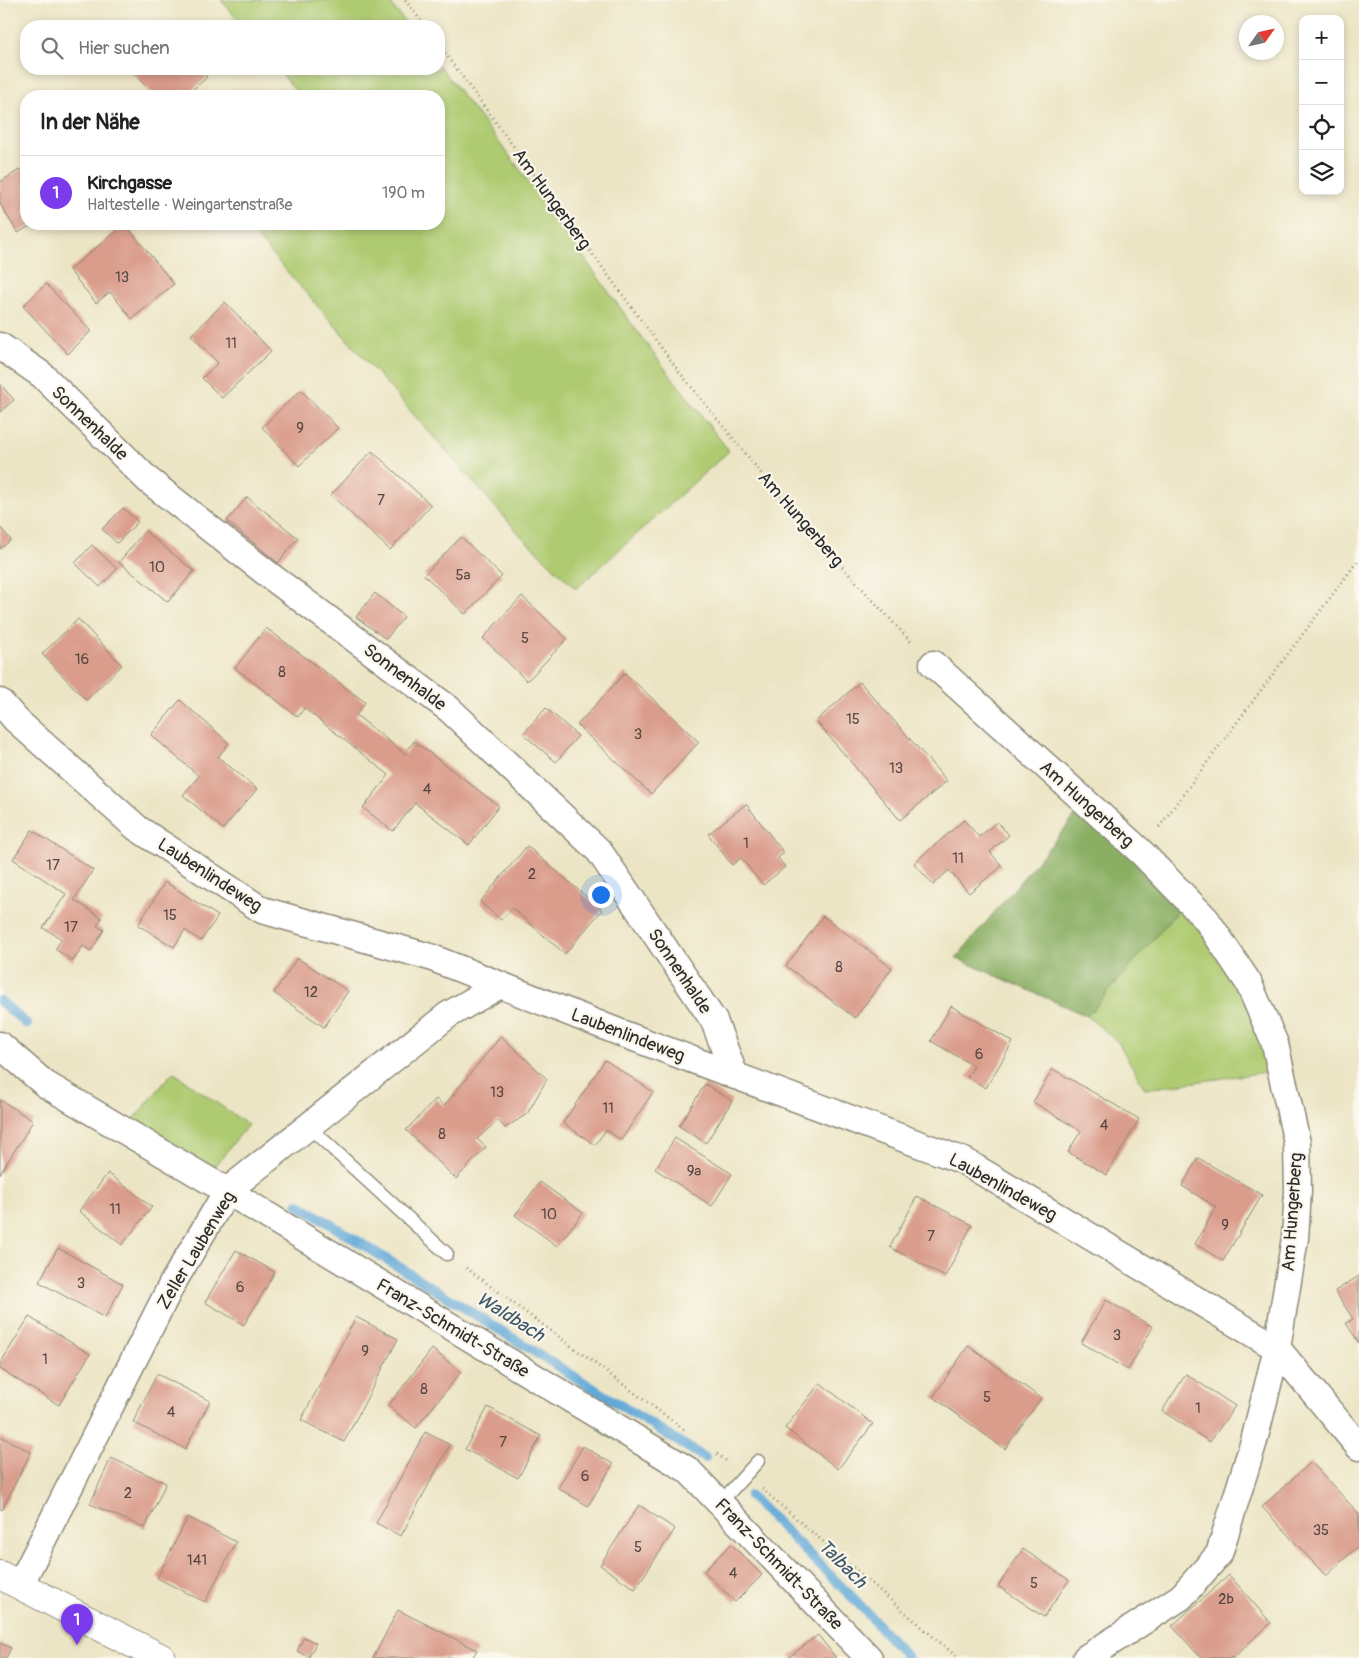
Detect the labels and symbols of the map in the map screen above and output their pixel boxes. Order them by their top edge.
north arrow [1239,15,1284,60]
street label: Am Hungerberg [507,144,596,254]
house number: 13 [115,268,129,287]
house number: 11 [225,334,237,353]
street label: Sonnenhalde [46,381,133,466]
house number: 9 [296,419,304,438]
street label: Am Hungerberg [753,467,848,572]
house number: 7 [377,491,385,510]
house number: 10 [149,558,165,577]
house number: 5a [455,566,471,585]
house number: 5 [521,629,529,648]
street label: Sonnenhalde [359,639,451,716]
house number: 16 [75,650,89,669]
house number: 8 [278,663,286,682]
house number: 15 [846,710,860,729]
house number: 3 [634,725,642,744]
street label: Am Hungerberg [1035,756,1139,853]
house number: 13 [889,759,903,778]
house number: 4 [423,780,432,799]
street label: Laubenlindeweg [153,833,266,918]
house number: 1 [743,834,749,853]
house number: 11 [952,849,964,868]
house number: 17 [46,856,60,875]
house number: 2 [528,865,536,884]
your location [588,882,614,908]
house number: 15 [163,906,177,925]
house number: 17 [64,918,78,937]
street label: Sonnenhalde [643,924,717,1018]
house number: 8 [835,958,843,977]
house number: 12 [304,983,318,1002]
street label: Laubenlindeweg [568,1003,688,1068]
house number: 6 [975,1045,983,1064]
house number: 13 [490,1083,504,1102]
house number: 11 [602,1099,614,1118]
house number: 4 [1100,1116,1109,1135]
house number: 8 [438,1125,446,1144]
street label: Laubenlindeweg [945,1148,1061,1227]
street label: Am Hungerberg [1277,1152,1308,1272]
house number: 9a [687,1162,701,1181]
street label: Zeller Laubenweg [152,1187,241,1314]
house number: 11 [109,1200,121,1219]
house number: 10 [541,1205,557,1224]
house number: 9 [1221,1216,1229,1235]
house number: 7 [927,1227,935,1246]
house number: 3 [77,1274,85,1293]
street label: Franz-Schmidt-Straße [372,1274,534,1383]
house number: 6 [236,1278,244,1297]
water label: Waldbach [472,1287,550,1348]
house number: 3 [1113,1326,1121,1345]
house number: 9 [361,1342,369,1361]
house number: 1 [42,1350,48,1369]
house number: 8 [420,1380,428,1399]
house number: 5 [983,1388,991,1407]
house number: 1 [1195,1399,1201,1418]
house number: 4 [167,1403,176,1422]
house number: 7 [499,1433,507,1452]
house number: 6 [581,1467,589,1486]
house number: 2 [124,1484,132,1503]
street label: Franz-Schmidt-Straße [710,1494,848,1635]
house number: 35 [1313,1521,1329,1540]
water label: Talbach [813,1534,873,1594]
house number: 5 [634,1538,642,1557]
house number: 141 [187,1551,207,1570]
house number: 4 [729,1564,738,1583]
house number: 5 [1030,1574,1038,1593]
house number: 2b [1218,1590,1234,1609]
pin: 1 [61,1604,93,1645]

